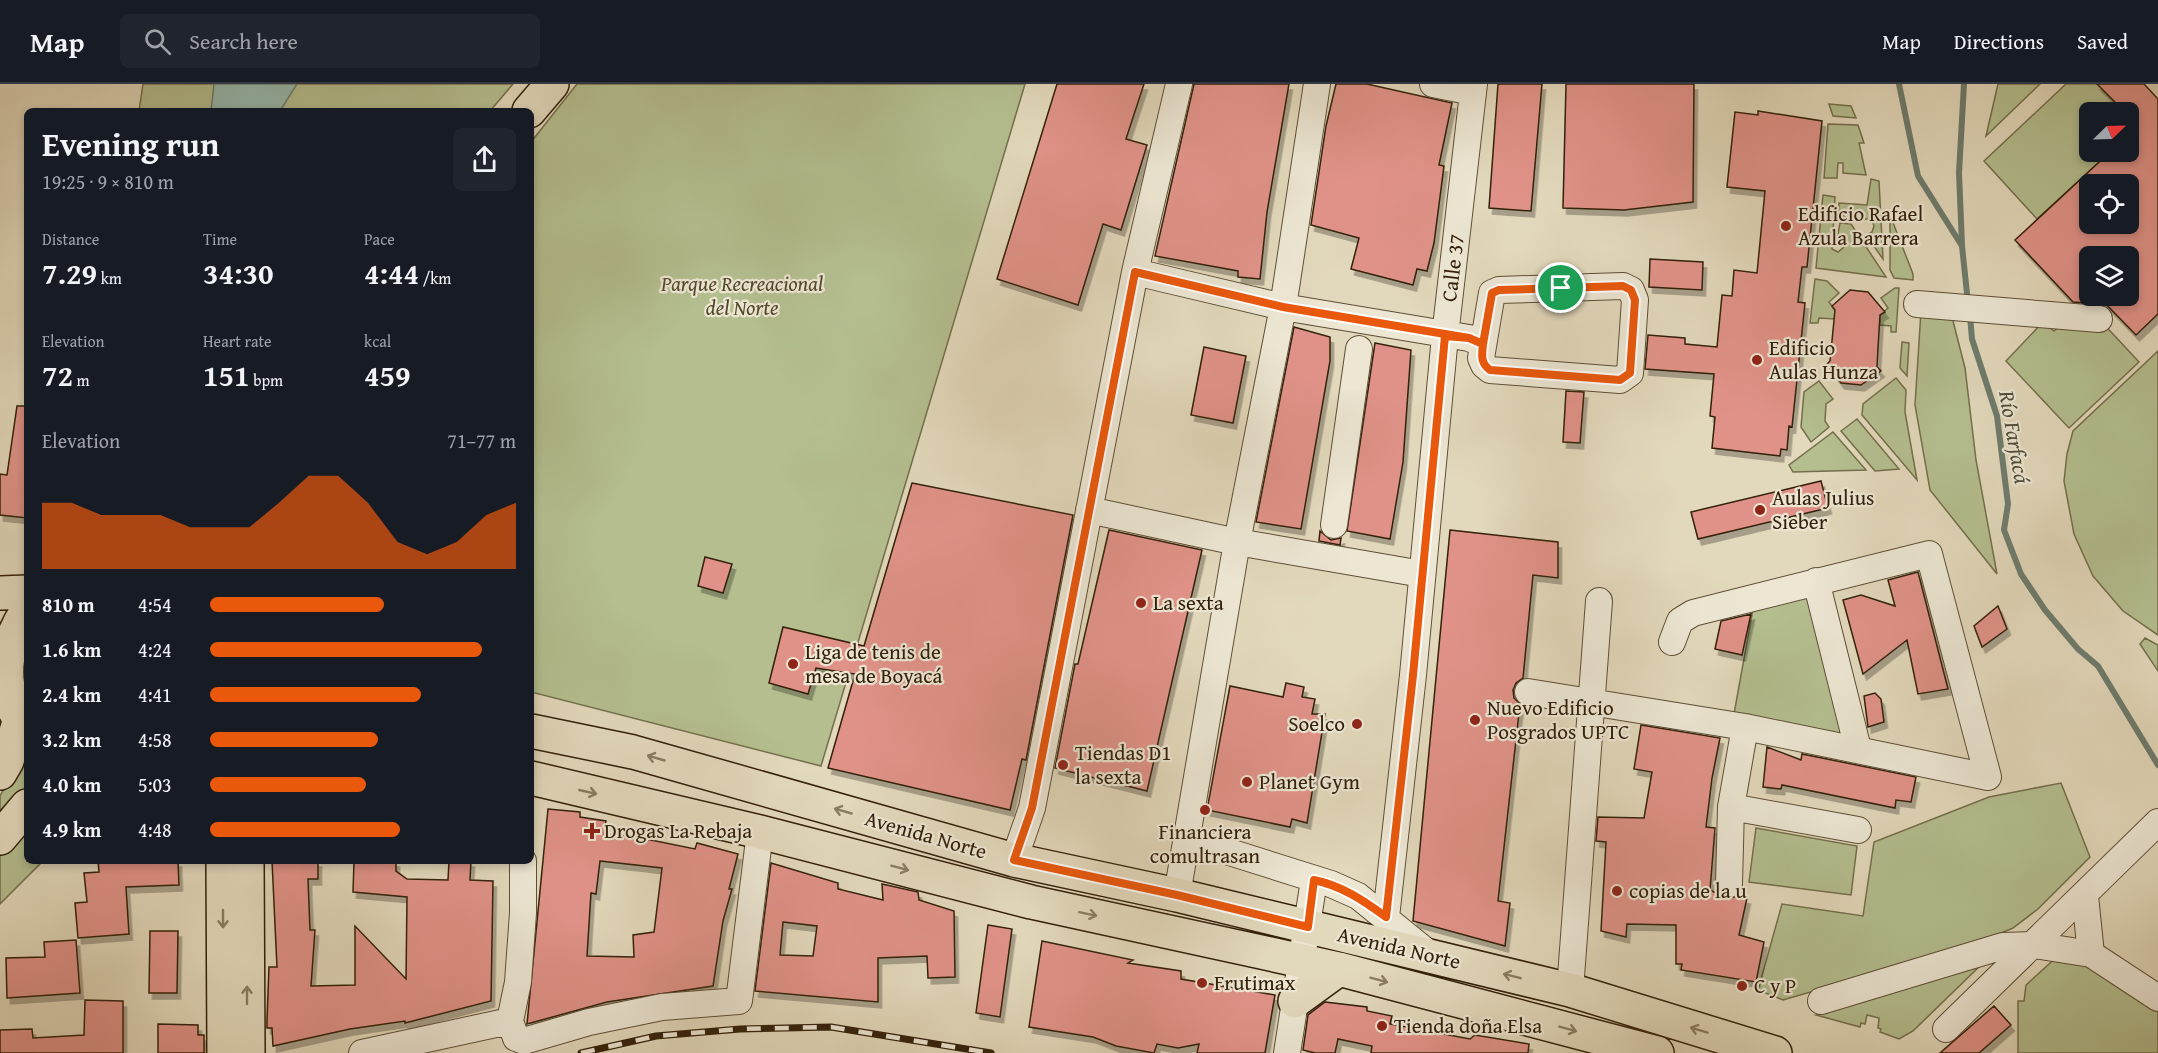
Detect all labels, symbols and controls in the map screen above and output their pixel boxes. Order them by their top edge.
search box [120,14,540,68]
text: Map [30,21,84,62]
icon: search [141,25,174,58]
text: Search here [189,25,298,57]
text: Map [1882,26,1921,57]
text: Directions [1954,26,2044,57]
text: Saved [2077,26,2128,57]
north arrow [2079,102,2139,162]
map controls [2079,102,2139,306]
text: Evening run [42,120,219,168]
button: share [453,128,516,191]
text: 19:25 · 9 × 810 m [42,167,174,196]
button: locate [2079,174,2139,234]
place label: Edificio Rafael Azula Barrera [1798,198,1923,253]
marker: Edificio Rafael Azula Barrera [1779,219,1793,233]
text: Distance [42,227,99,251]
text: Time [203,227,237,251]
text: Pace [364,227,395,251]
street label: Calle 37 [1433,232,1472,303]
button: layers [2079,246,2139,306]
text: 7.29 [42,251,97,295]
text: 34:30 [203,251,274,295]
text: 4:44 [364,251,419,295]
pin [1535,262,1586,313]
text: km [97,266,122,290]
text: /km [419,266,451,290]
park label: Parque Recreacional del Norte [660,268,823,323]
icon: arrive [1544,271,1577,304]
text: Elevation [42,329,105,353]
text: Heart rate [203,329,272,353]
text: kcal [364,329,391,353]
place label: Edificio Aulas Hunza [1769,332,1878,387]
text: 72 [42,353,73,397]
text: 151 [203,353,250,397]
text: 459 [364,353,411,397]
marker: Edificio Aulas Hunza [1750,353,1764,367]
text: m [73,368,90,392]
text: bpm [250,368,283,392]
water label: Río Farfacá [1991,387,2039,486]
text: Elevation [42,426,120,455]
text: 71–77 m [447,426,516,455]
place label: Aulas Julius Sieber [1772,482,1874,537]
marker: Aulas Julius Sieber [1753,503,1767,517]
place label: La sexta [1153,587,1224,618]
text: 810 m [42,590,95,619]
text: 4:54 [138,590,172,619]
marker: La sexta [1134,596,1148,610]
text: 1.6 km [42,635,101,664]
text: 4:24 [138,635,172,664]
place label: Liga de tenis de mesa de Boyacá [805,636,943,691]
marker: Liga de tenis de mesa de Boyacá [786,657,800,671]
text: 2.4 km [42,680,101,709]
text: 4:41 [138,680,172,709]
place label: Nuevo Edificio Posgrados UPTC [1487,692,1629,747]
place label: Soelco [1288,708,1345,739]
marker: Nuevo Edificio Posgrados UPTC [1468,713,1482,727]
marker: Soelco [1350,717,1364,731]
text: 3.2 km [42,725,101,754]
text: 4:58 [138,725,172,754]
place label: Tiendas D1 la sexta [1075,737,1171,792]
one-way arrow [647,752,666,763]
marker: Tiendas D1 la sexta [1056,758,1070,772]
place label: Planet Gym [1259,766,1360,797]
text: 4.0 km [42,770,101,799]
text: 5:03 [138,770,172,799]
marker: Planet Gym [1240,775,1254,789]
one-way arrow [578,786,597,798]
street label: Avenida Norte [862,802,991,867]
marker: Financiera comultrasan [1198,803,1212,817]
one-way arrow [834,805,853,816]
text: 4.9 km [42,815,101,844]
text: 4:48 [138,815,172,844]
place label: Drogas La Rebaja [604,815,752,846]
place label: Financiera comultrasan [1150,816,1260,871]
marker: Drogas La Rebaja [585,824,599,838]
one-way arrow [890,863,909,874]
place label: copias de la u [1629,875,1747,906]
marker: copias de la u [1610,884,1624,898]
one-way arrow [217,909,229,929]
one-way arrow [1078,909,1097,921]
street label: Avenida Norte [1335,918,1464,977]
place label: Frutimax [1214,967,1296,998]
one-way arrow [1503,969,1522,981]
place label: C y P [1754,970,1796,1001]
one-way arrow [1369,974,1388,986]
marker: Frutimax [1195,976,1209,990]
marker: C y P [1735,979,1749,993]
one-way arrow [241,985,253,1005]
place label: Tienda doña Elsa [1394,1010,1542,1041]
marker: Tienda doña Elsa [1375,1019,1389,1033]
one-way arrow [1558,1024,1577,1036]
one-way arrow [1690,1024,1709,1035]

